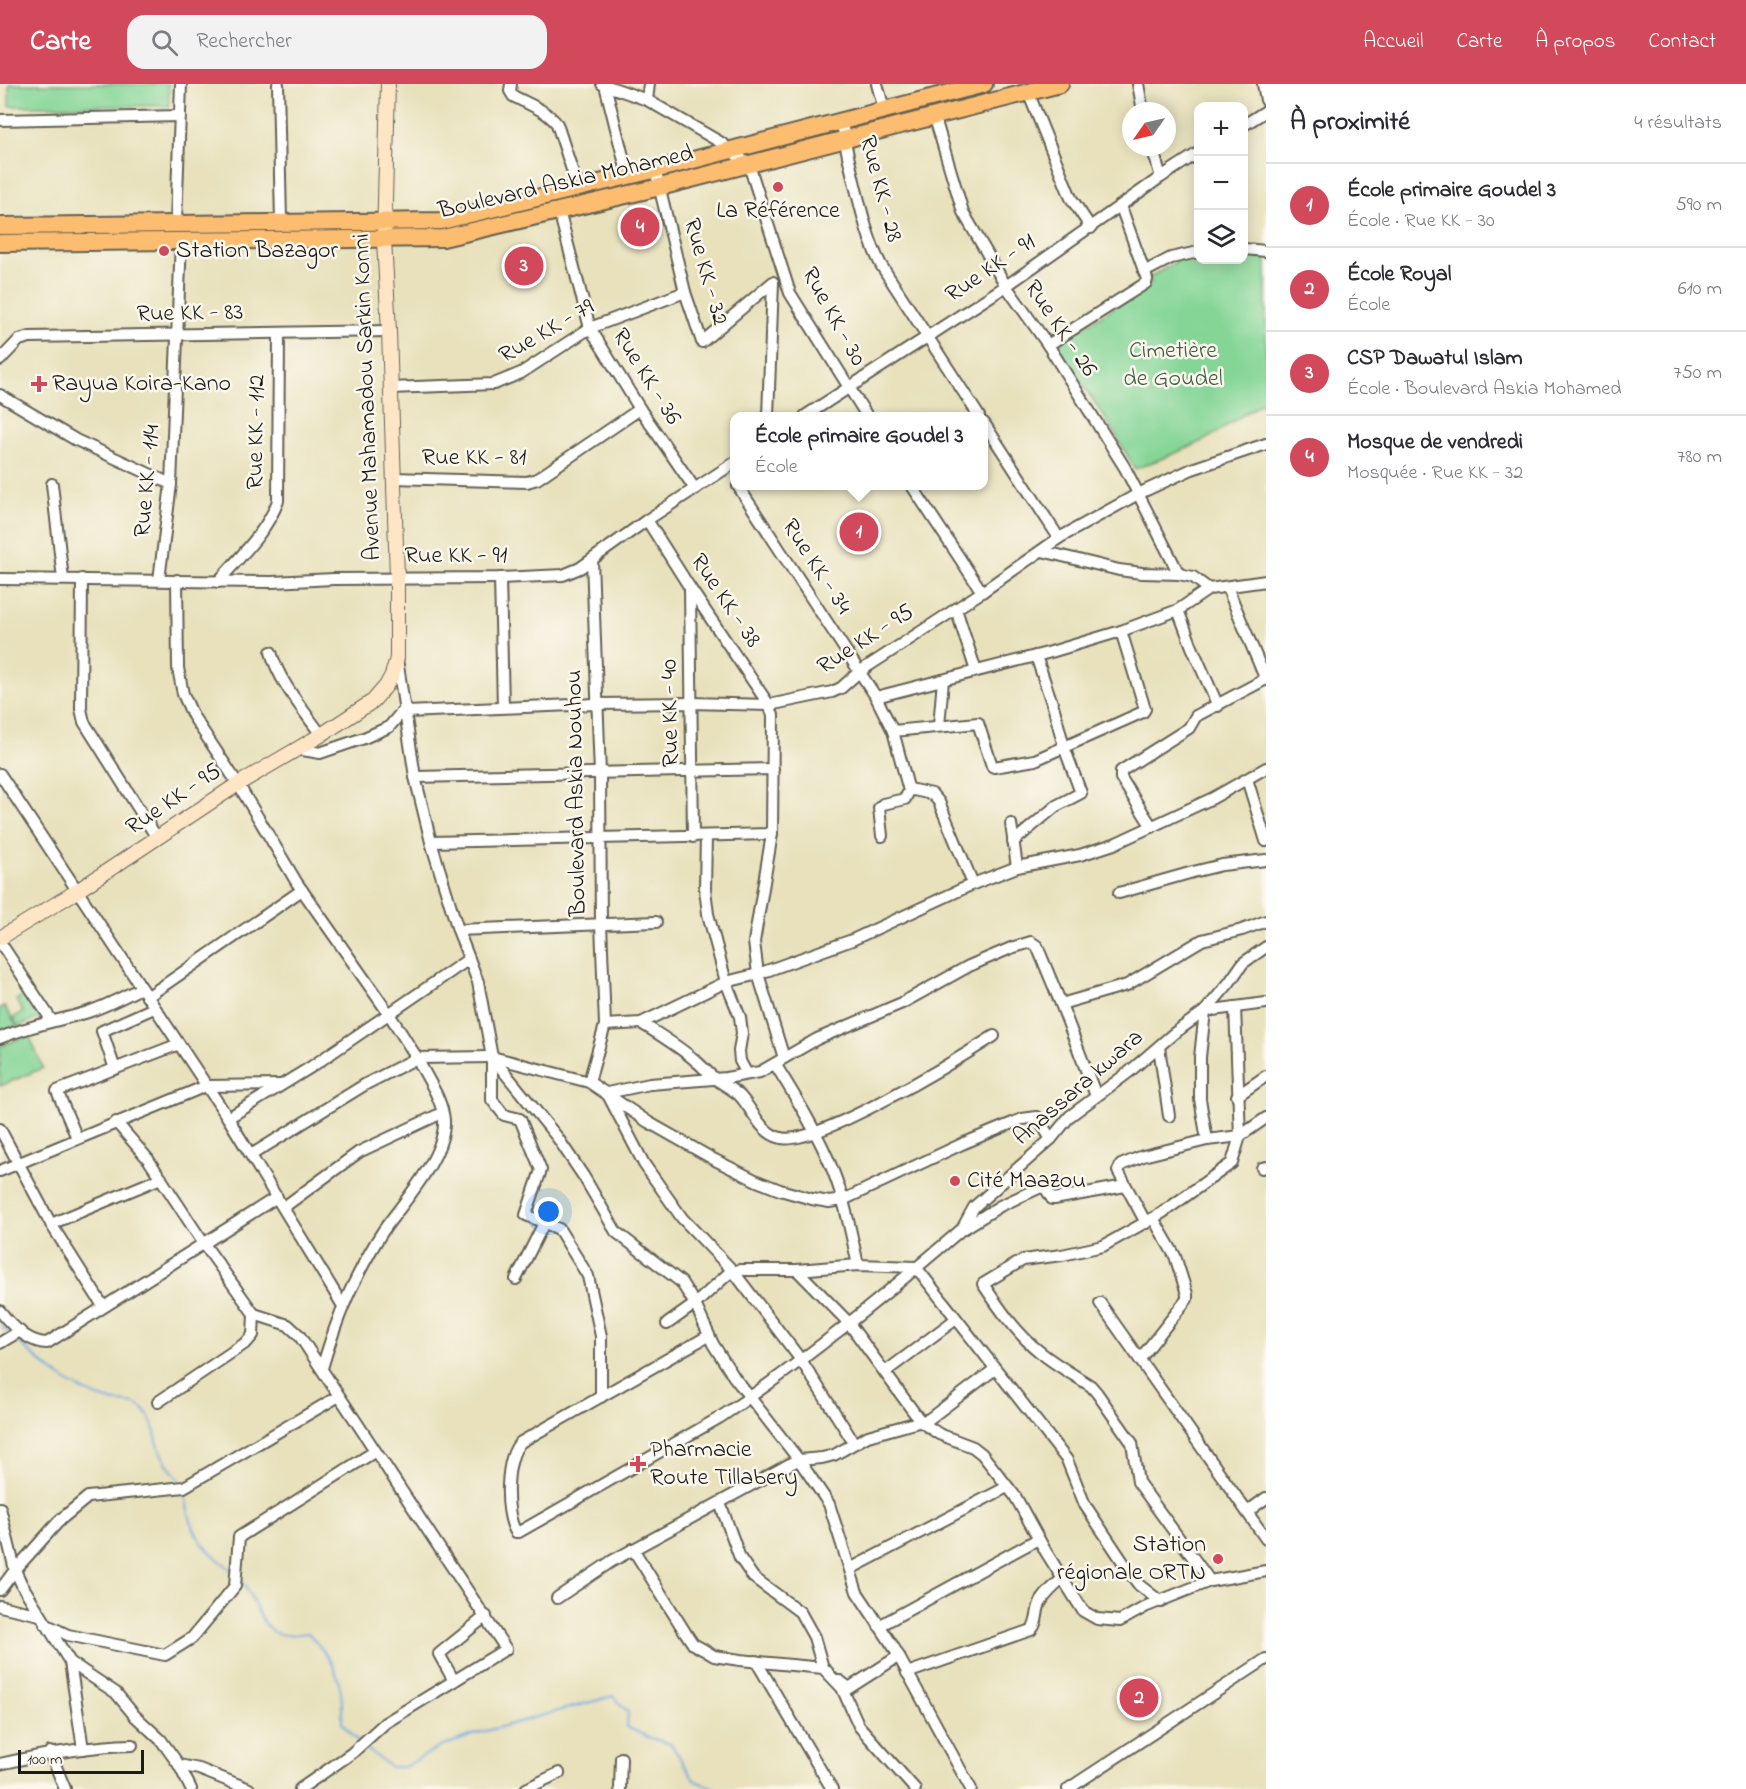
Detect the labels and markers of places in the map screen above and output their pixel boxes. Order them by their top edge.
marker: La Référence [771,180,785,194]
place label: La Référence [716,194,840,229]
pin: 4 [620,204,660,250]
place label: Station Bazagor [176,234,339,269]
marker: Station Bazagor [157,244,171,258]
pin: 3 [504,244,544,288]
place label: Rayua Koira-Kano [52,367,231,403]
marker: Rayua Koira-Kano [30,375,48,393]
pin: 1 [840,510,878,554]
place label: Cité Maazou [967,1164,1086,1199]
marker: Cité Maazou [948,1174,962,1188]
place label: Pharmacie Route Tillabery [650,1433,798,1497]
marker: Pharmacie Route Tillabery [631,1457,645,1471]
place label: Station régionale ORTN [1057,1528,1206,1591]
marker: Station régionale ORTN [1211,1552,1225,1566]
pin: 2 [1120,1676,1158,1720]

